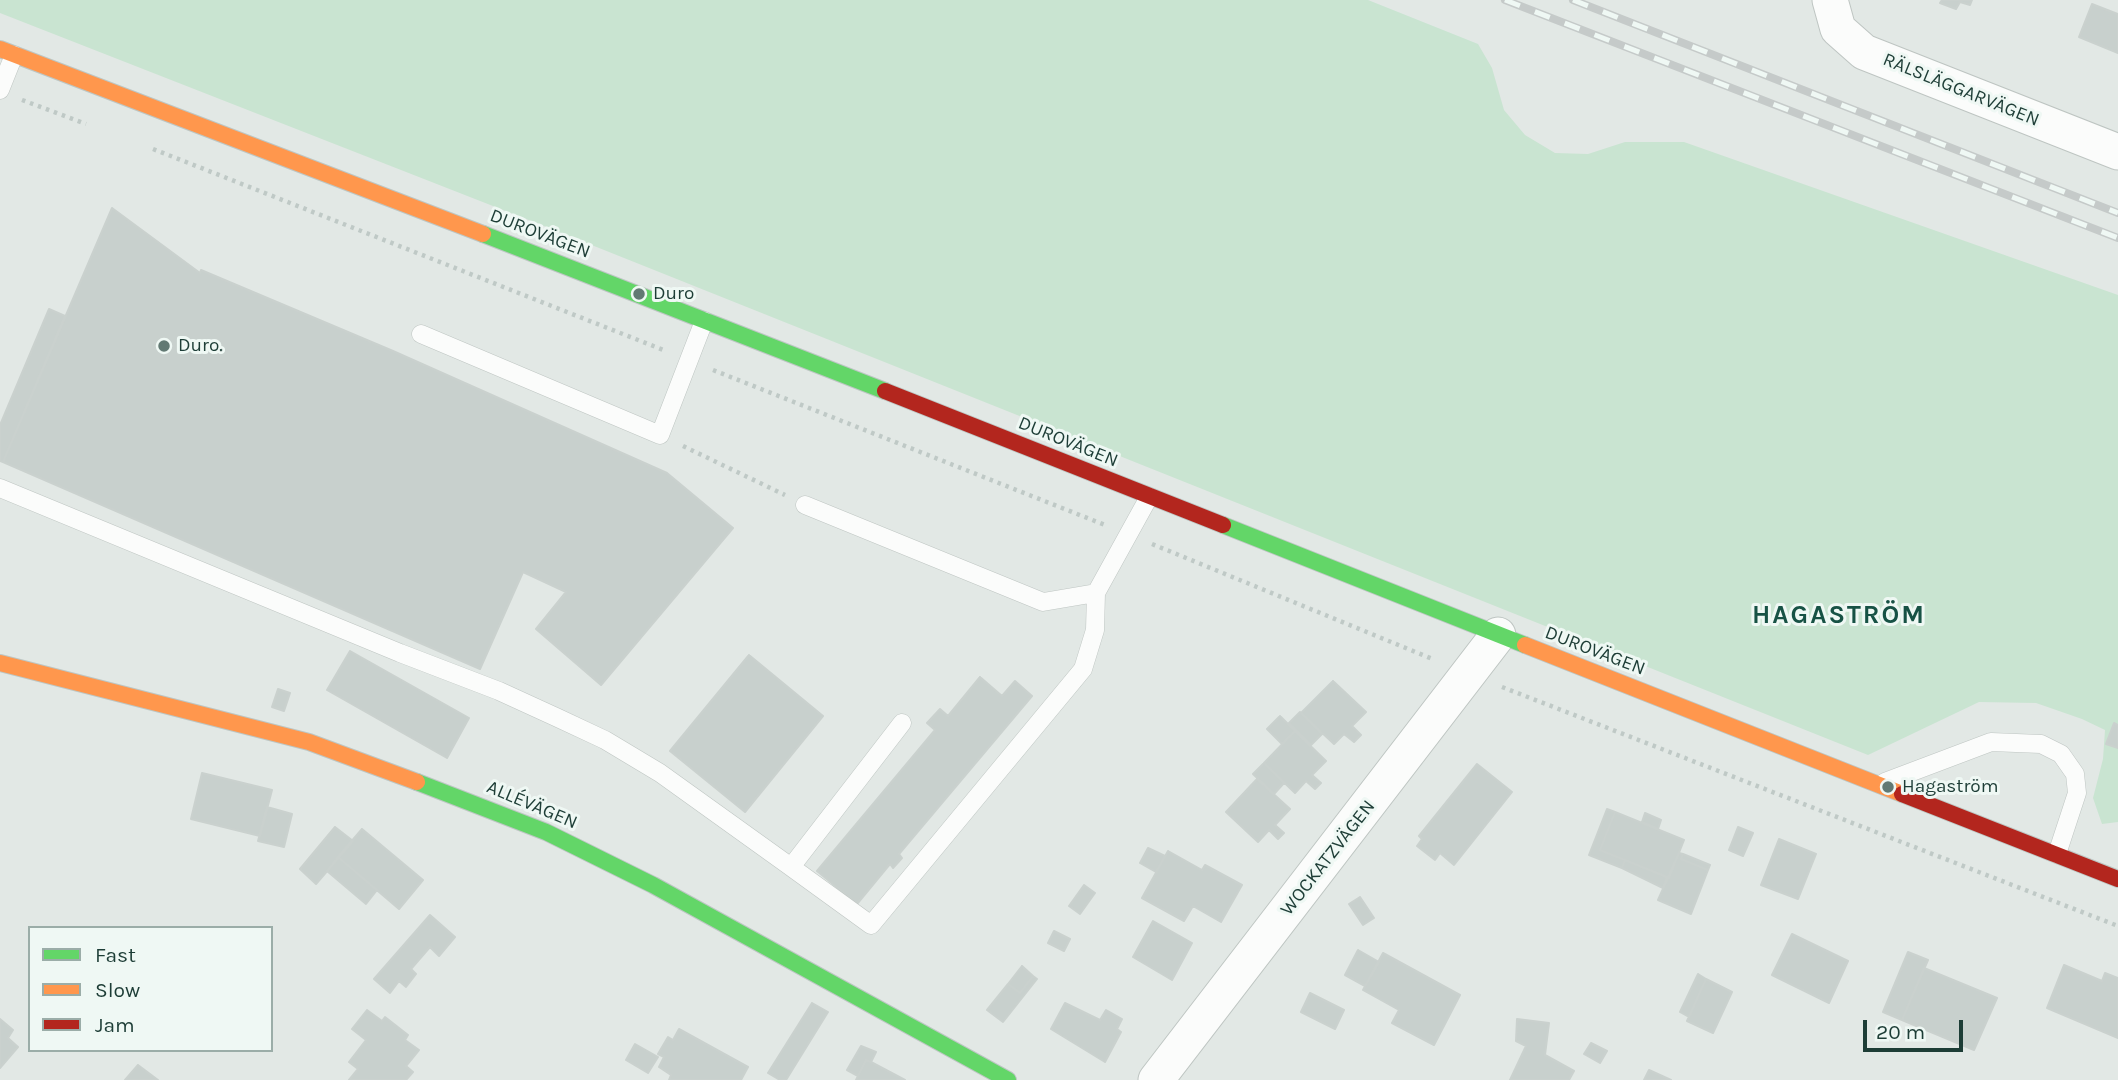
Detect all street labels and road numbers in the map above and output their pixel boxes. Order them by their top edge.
street label: RÄLSLÄGGARVÄGEN [1879,48,2043,132]
street label: DUROVÄGEN [487,204,593,264]
street label: DUROVÄGEN [1015,412,1121,472]
street label: DUROVÄGEN [1542,621,1648,681]
street label: ALLÉVÄGEN [483,776,581,834]
street label: WOCKATZVÄGEN [1276,796,1380,920]

